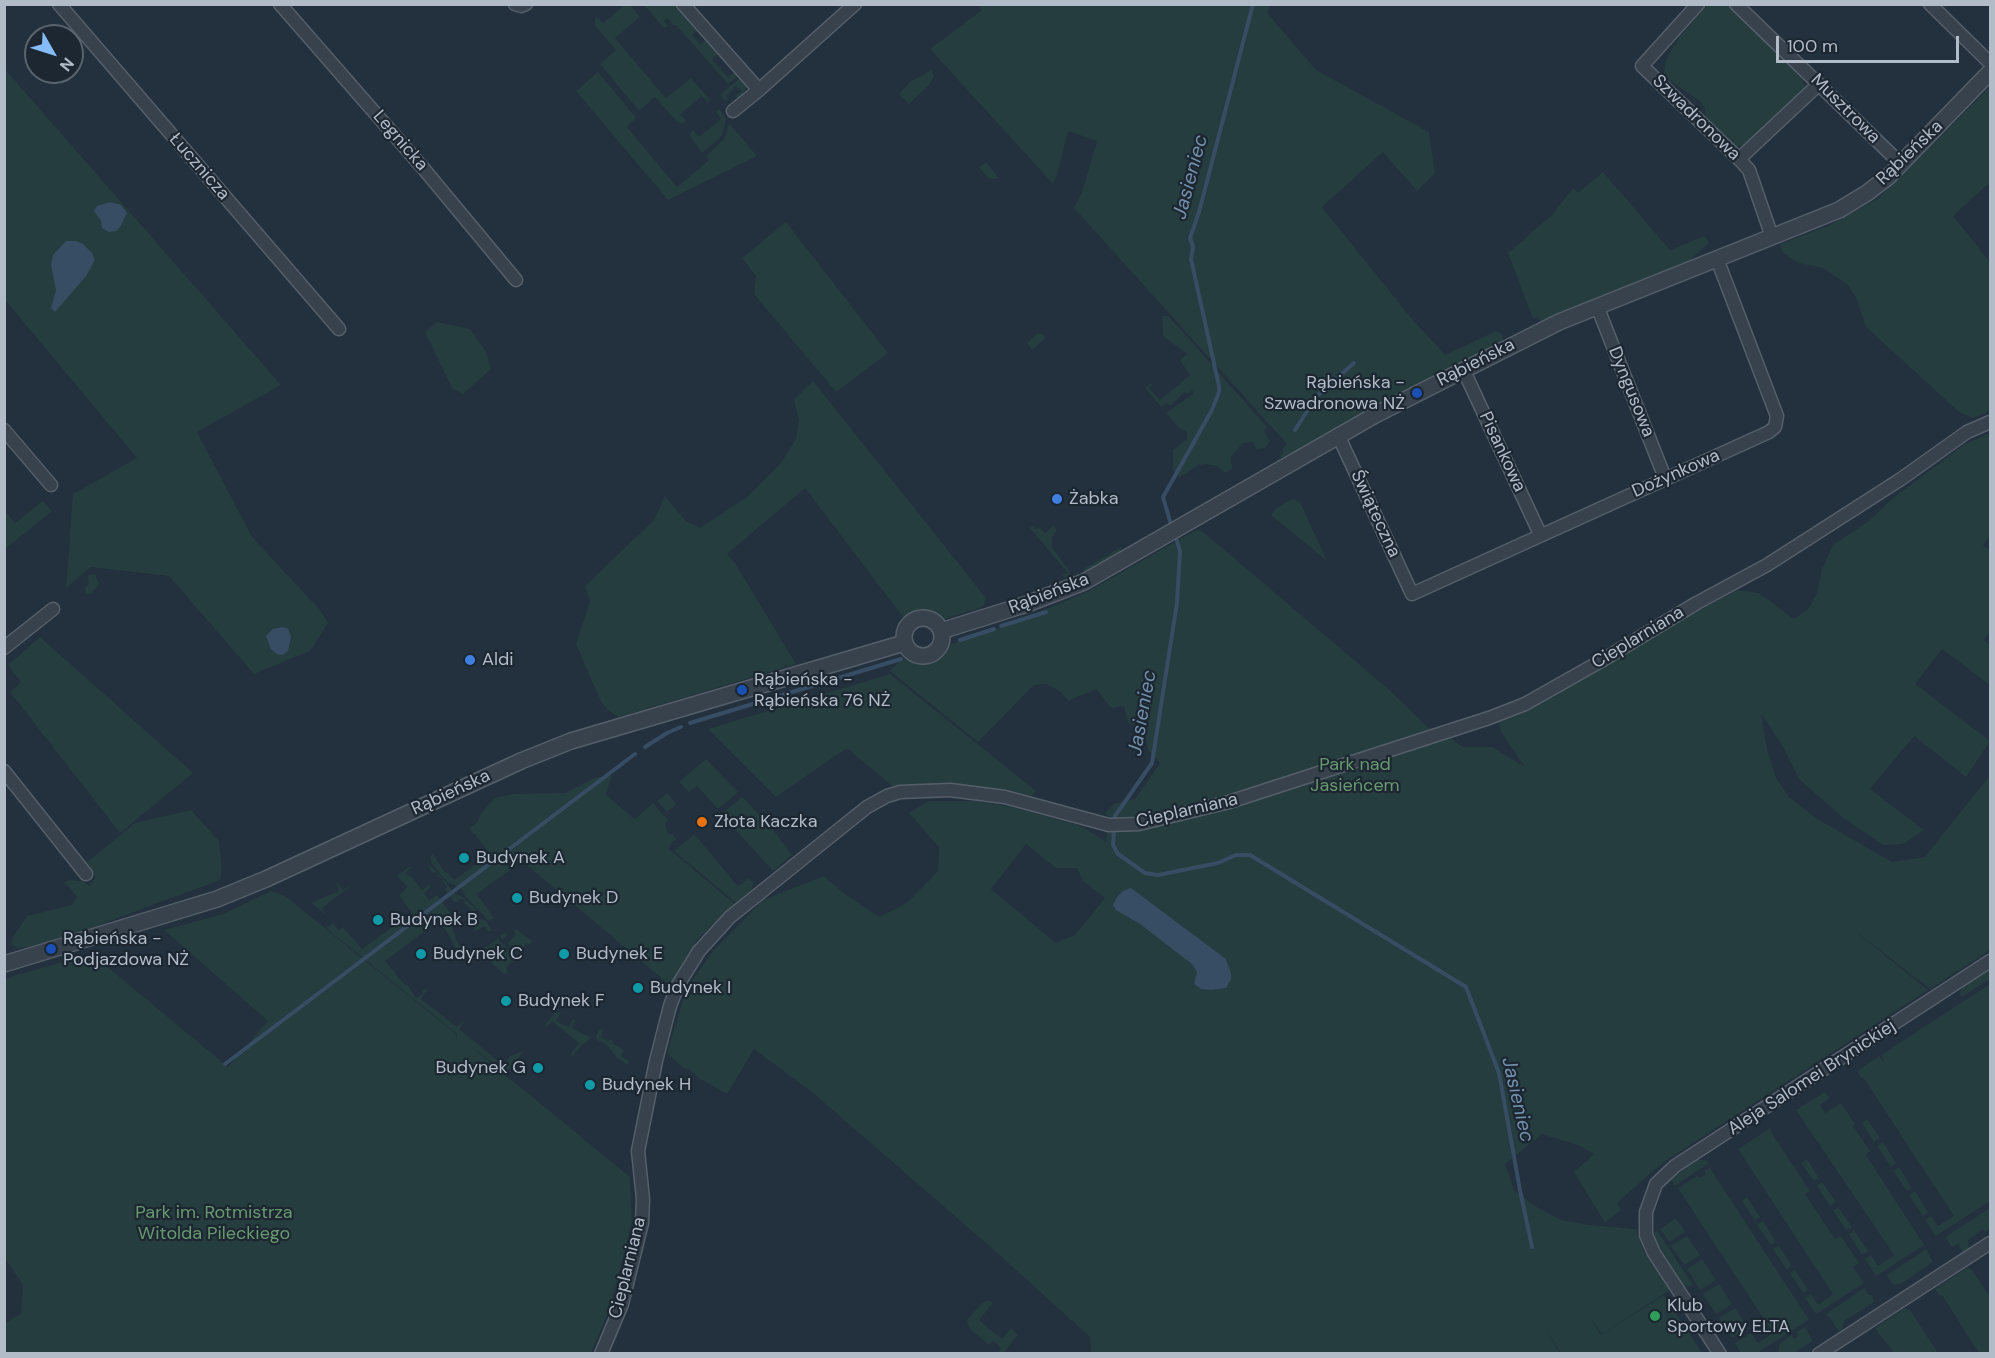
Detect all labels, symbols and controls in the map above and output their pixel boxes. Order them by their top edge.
north arrow [24,24,84,84]
scale bar [1779,24,1962,62]
text: 100 m [1787,34,1838,58]
text: N [55,53,79,76]
street label: Musztrowa [1806,70,1884,148]
street label: Szwadronowa [1647,71,1745,165]
street label: Legnicka [368,106,432,176]
street label: Rąbieńska [1872,116,1948,190]
street label: Łucznicza [164,129,234,205]
water label: Jasieniec [1168,132,1214,222]
street label: Rąbieńska [1434,334,1518,392]
street label: Dyngusowa [1603,344,1659,440]
place label: Rąbieńska - Szwadronowa NŻ [1264,372,1405,415]
marker: Rąbieńska - Szwadronowa NŻ [1410,386,1424,400]
street label: Pisankowa [1474,409,1530,495]
street label: Dożynkowa [1629,445,1723,503]
street label: Świąteczna [1345,467,1405,561]
place label: Żabka [1069,488,1119,510]
marker: Żabka [1050,492,1064,506]
street label: Rąbieńska [1006,569,1092,619]
street label: Cieplarniana [1588,602,1688,674]
place label: Aldi [482,649,514,671]
marker: Aldi [463,653,477,667]
water label: Jasieniec [1124,668,1162,758]
place label: Rąbieńska - Rąbieńska 76 NŻ [754,669,890,712]
marker: Rąbieńska - Rąbieńska 76 NŻ [735,683,749,697]
park label: Park nad Jasieńcem [1310,754,1400,796]
street label: Rąbieńska [408,765,494,821]
street label: Cieplarniana [1134,789,1240,833]
place label: Złota Kaczka [714,811,817,833]
marker: Złota Kaczka [695,815,709,829]
place label: Budynek A [476,847,565,869]
marker: Budynek A [457,851,471,865]
place label: Budynek D [529,887,618,909]
marker: Budynek D [510,891,524,905]
place label: Budynek B [390,909,478,931]
marker: Budynek B [371,913,385,927]
place label: Rąbieńska - Podjazdowa NŻ [63,928,189,970]
marker: Rąbieńska - Podjazdowa NŻ [44,942,58,956]
place label: Budynek C [433,943,523,965]
place label: Budynek E [576,943,663,965]
marker: Budynek C [414,947,428,961]
marker: Budynek E [557,947,571,961]
place label: Budynek I [650,977,731,999]
marker: Budynek I [631,981,645,995]
place label: Budynek F [518,990,605,1012]
marker: Budynek F [499,994,513,1008]
street label: Aleja Salomei Brynickiej [1724,1016,1900,1140]
water label: Jasieniec [1496,1055,1538,1145]
place label: Budynek G [435,1057,526,1079]
marker: Budynek G [531,1061,545,1075]
place label: Budynek H [602,1074,691,1096]
marker: Budynek H [583,1078,597,1092]
park label: Park im. Rotmistrza Witolda Pileckiego [135,1202,293,1244]
street label: Cieplarniana [605,1215,651,1321]
place label: Klub Sportowy ELTA [1667,1295,1790,1338]
marker: Klub Sportowy ELTA [1648,1309,1662,1323]

